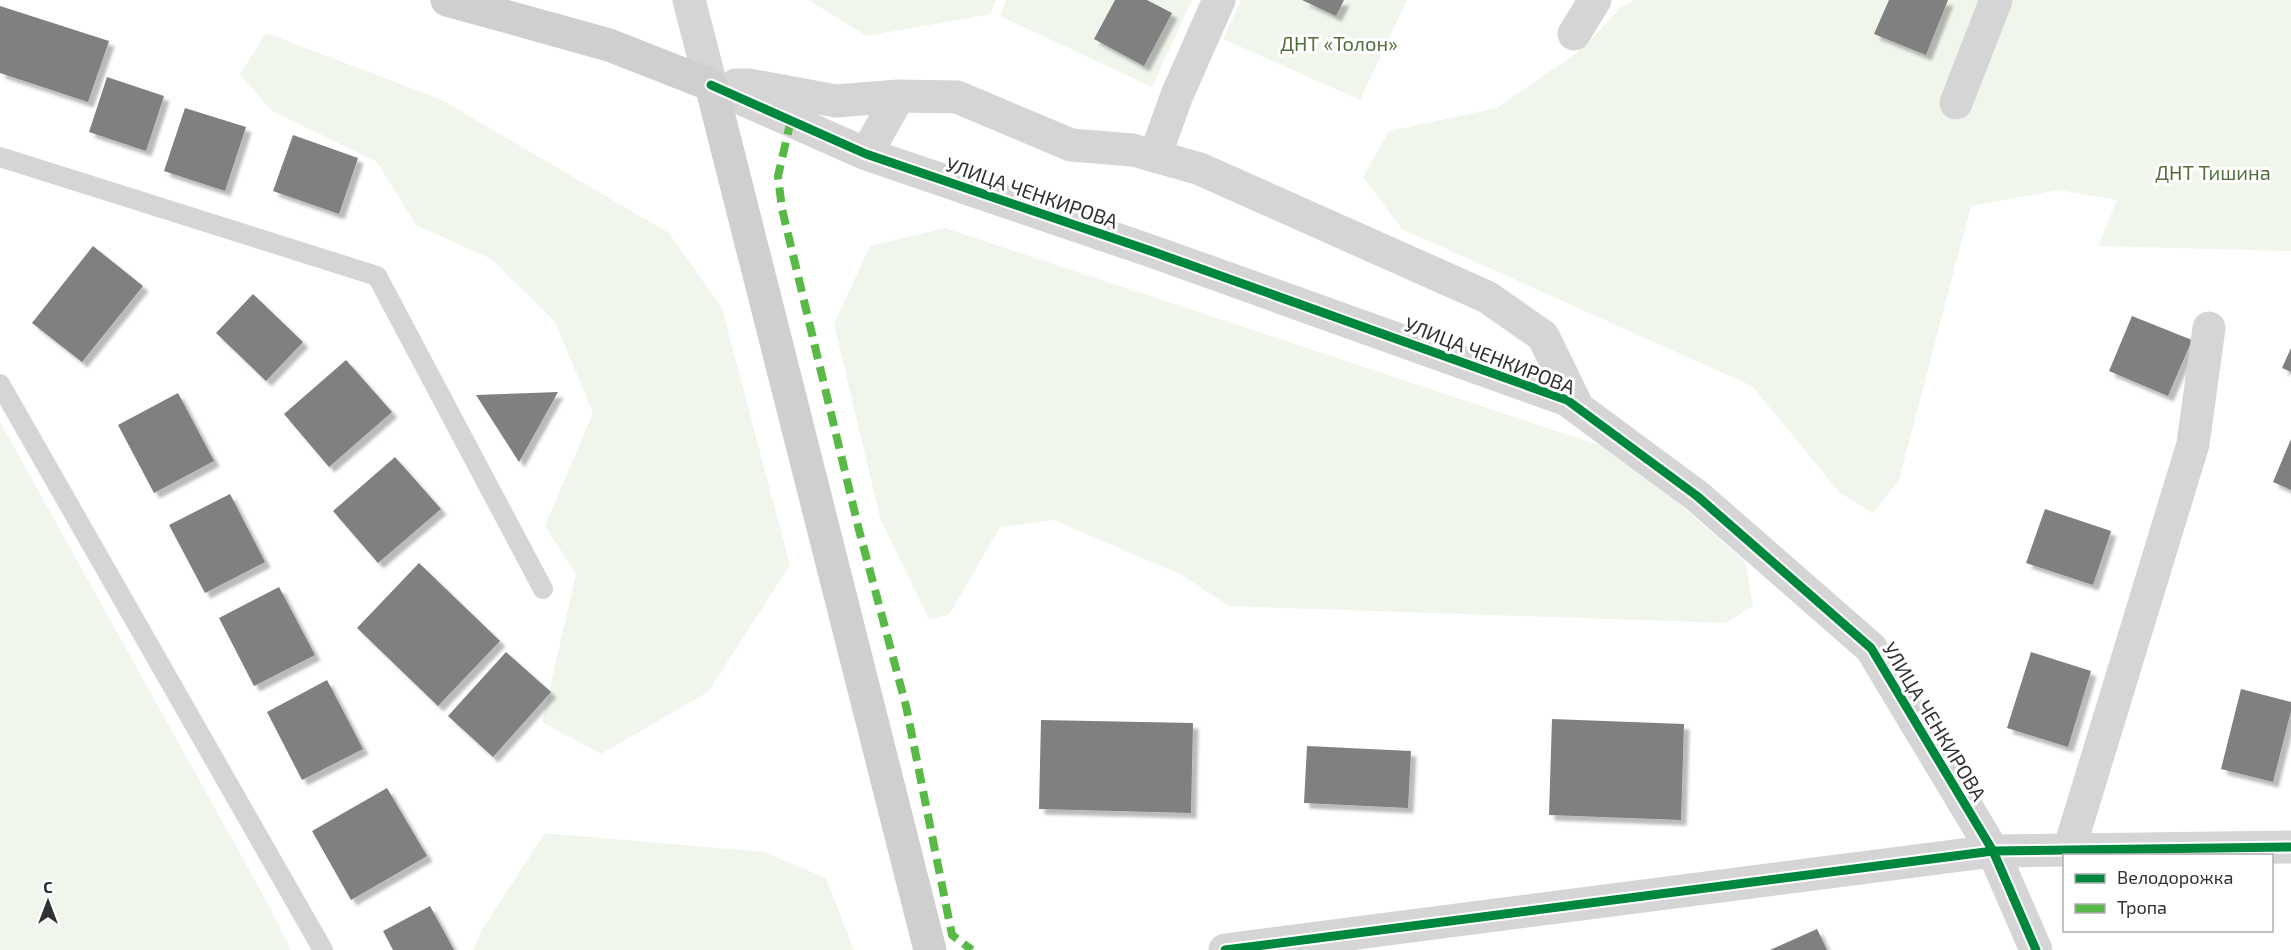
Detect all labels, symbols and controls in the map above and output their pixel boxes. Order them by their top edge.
park label: ДНТ «Толон» [1280,31,1398,55]
street label: УЛИЦА ЧЕНКИРОВА [943,151,1122,233]
park label: ДНТ Тишина [2155,160,2271,184]
street label: УЛИЦА ЧЕНКИРОВА [1401,311,1579,399]
street label: УЛИЦА ЧЕНКИРОВА [1878,637,1992,805]
legend [2063,854,2273,932]
text: Велодорожка [2117,866,2233,888]
north arrow [18,872,78,932]
text: С [43,877,53,896]
text: Тропа [2117,896,2167,918]

